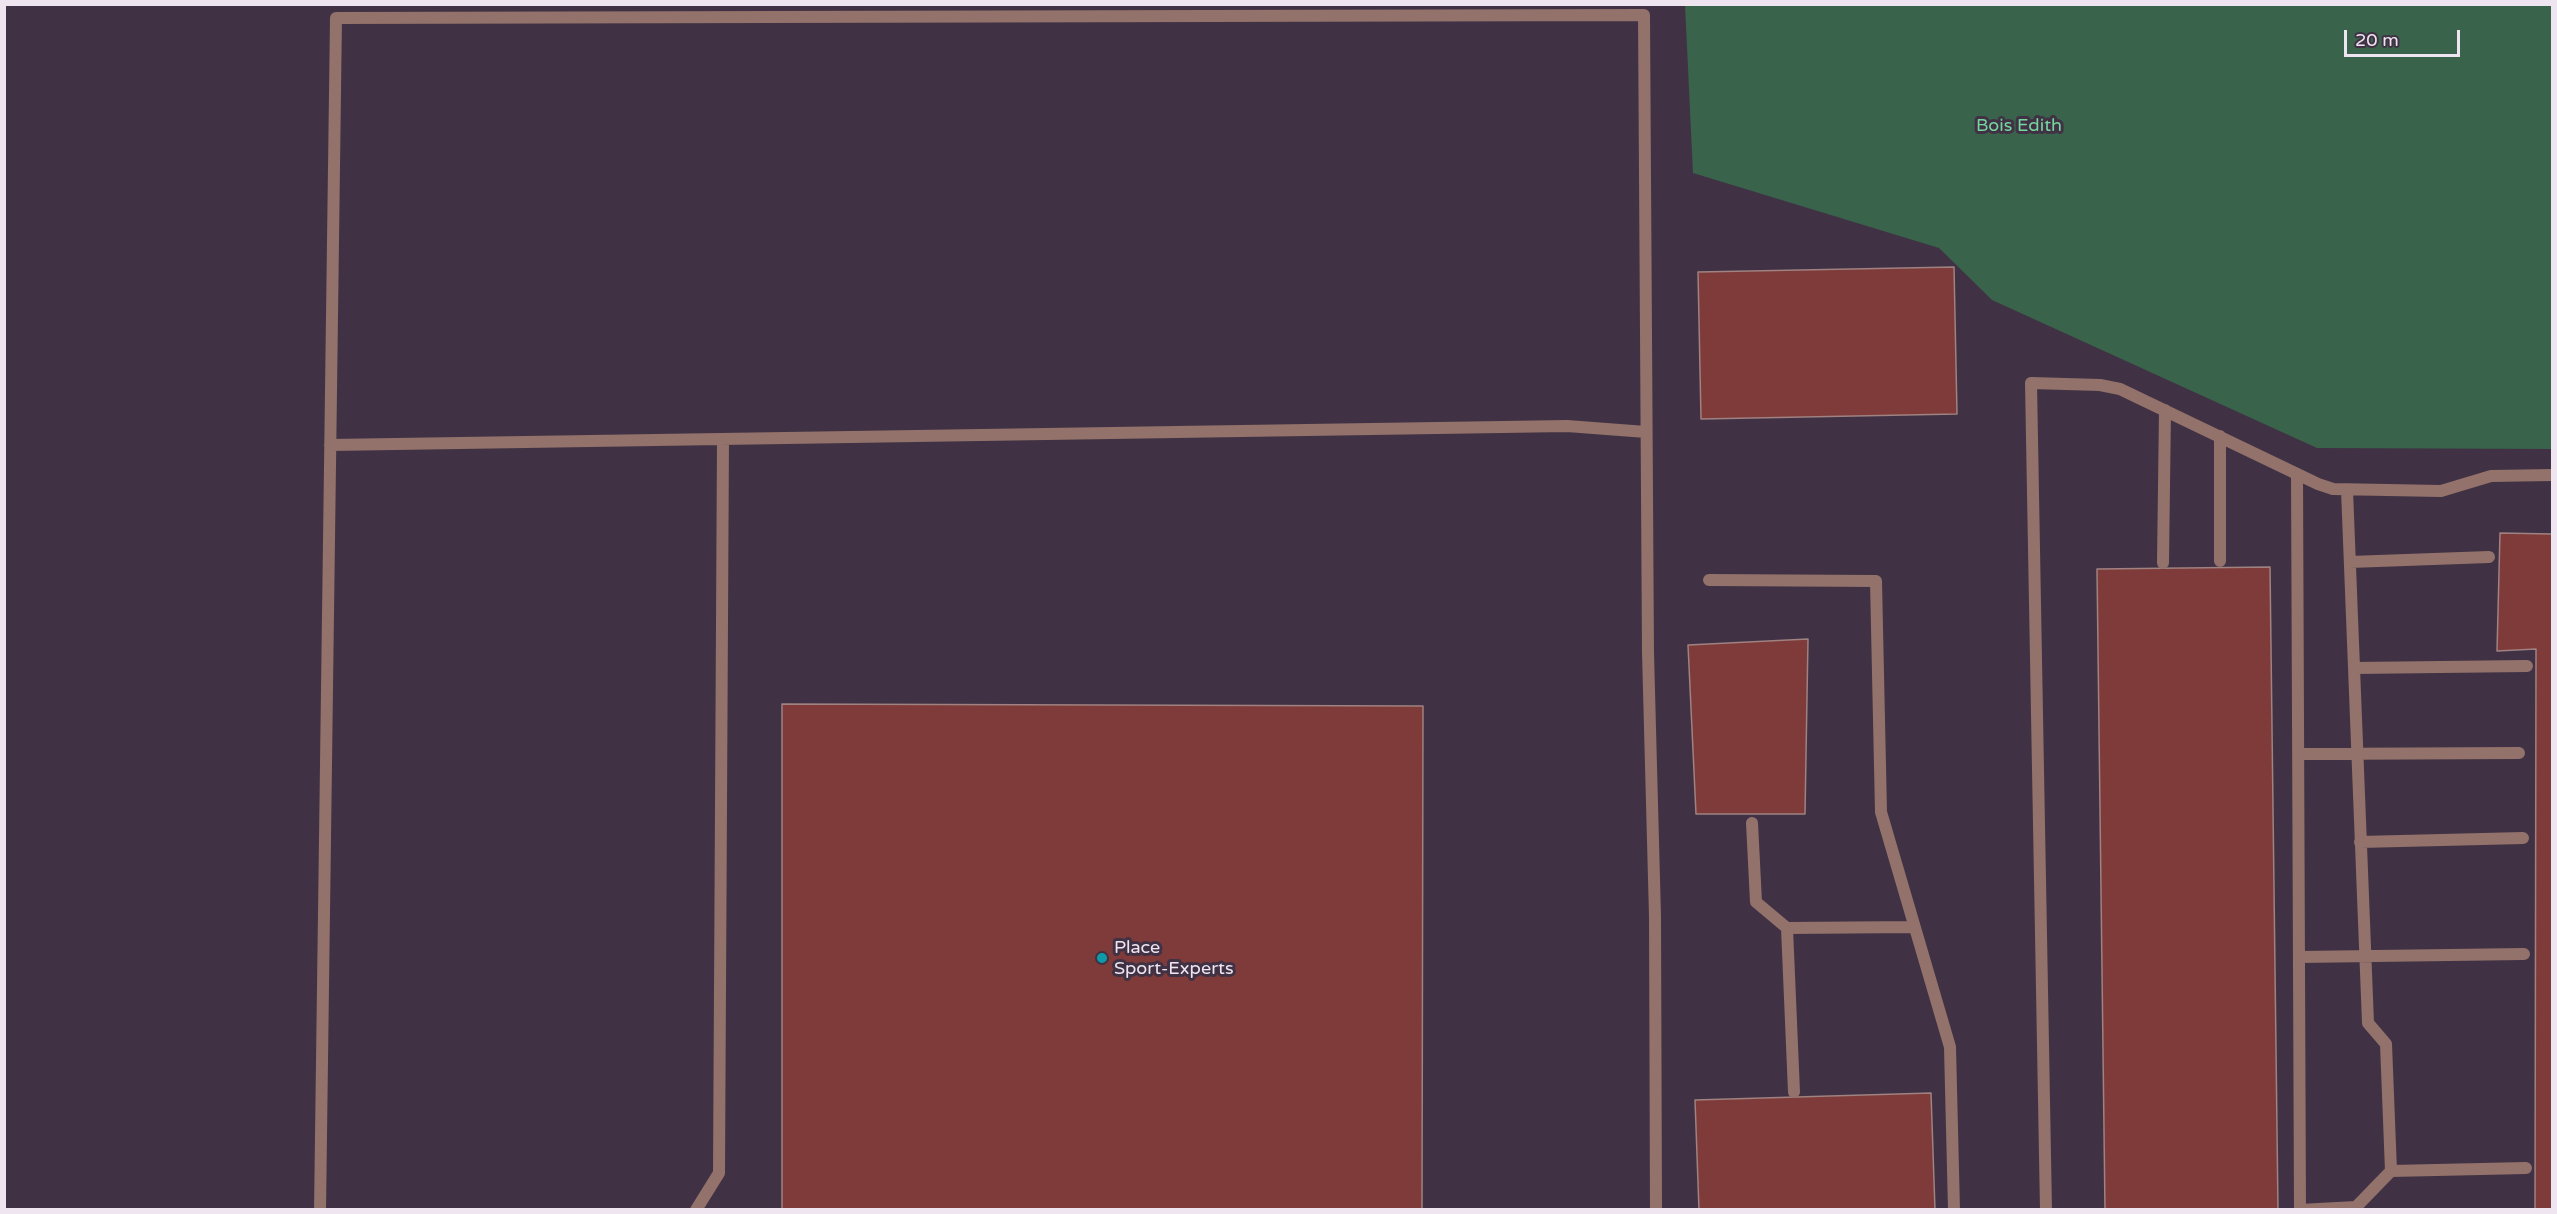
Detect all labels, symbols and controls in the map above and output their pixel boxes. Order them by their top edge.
scale bar [2347,18,2462,56]
text: 20 m [2355,29,2399,51]
park label: Bois Edith [1976,115,2062,137]
place label: Place Sport-Experts [1114,937,1234,980]
marker: Place Sport-Experts [1095,951,1109,965]

